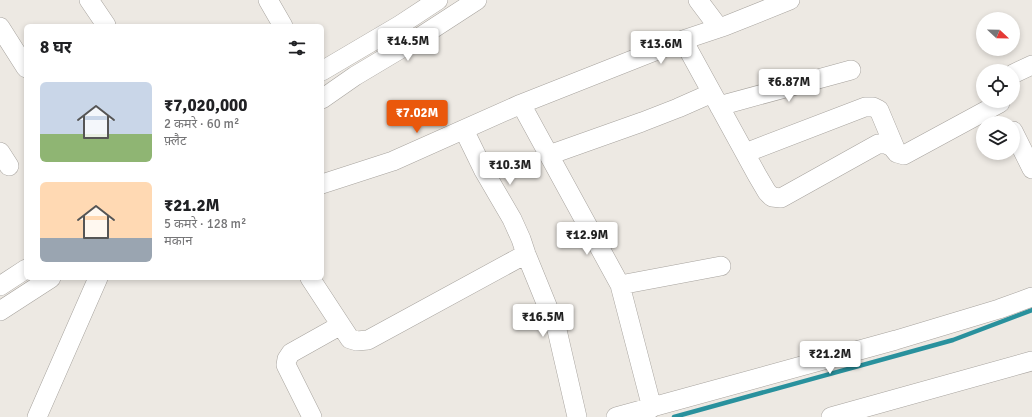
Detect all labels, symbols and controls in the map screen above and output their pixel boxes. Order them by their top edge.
north arrow [976,12,1020,56]
map controls [976,12,1020,160]
pin: ₹14.5M [375,28,441,62]
pin: ₹13.6M [628,31,694,65]
text: ₹14.5M [387,33,429,49]
text: ₹13.6M [640,36,682,52]
text: 8 घर [40,37,71,58]
icon: filters [286,37,308,59]
button: locate [976,64,1020,108]
pin: ₹6.87M [756,69,822,103]
text: ₹6.87M [768,74,810,90]
text: ₹7,020,000 [164,95,247,116]
icon: home [72,98,120,146]
pin: ₹7.02M [384,100,450,134]
text: ₹7.02M [396,105,438,121]
text: 2 कमरे · 60 m² [164,116,239,132]
button: layers [976,116,1020,160]
text: फ़्लैट [164,133,187,149]
pin: ₹10.3M [477,152,543,186]
text: ₹10.3M [489,157,531,173]
text: ₹21.2M [164,195,220,216]
icon: home [72,198,120,246]
text: 5 कमरे · 128 m² [164,216,246,232]
pin: ₹12.9M [554,222,620,256]
text: ₹12.9M [566,227,608,243]
text: मकान [164,233,192,249]
pin: ₹16.5M [510,304,576,338]
text: ₹16.5M [522,309,564,325]
pin: ₹21.2M [797,341,863,375]
text: ₹21.2M [809,346,851,362]

